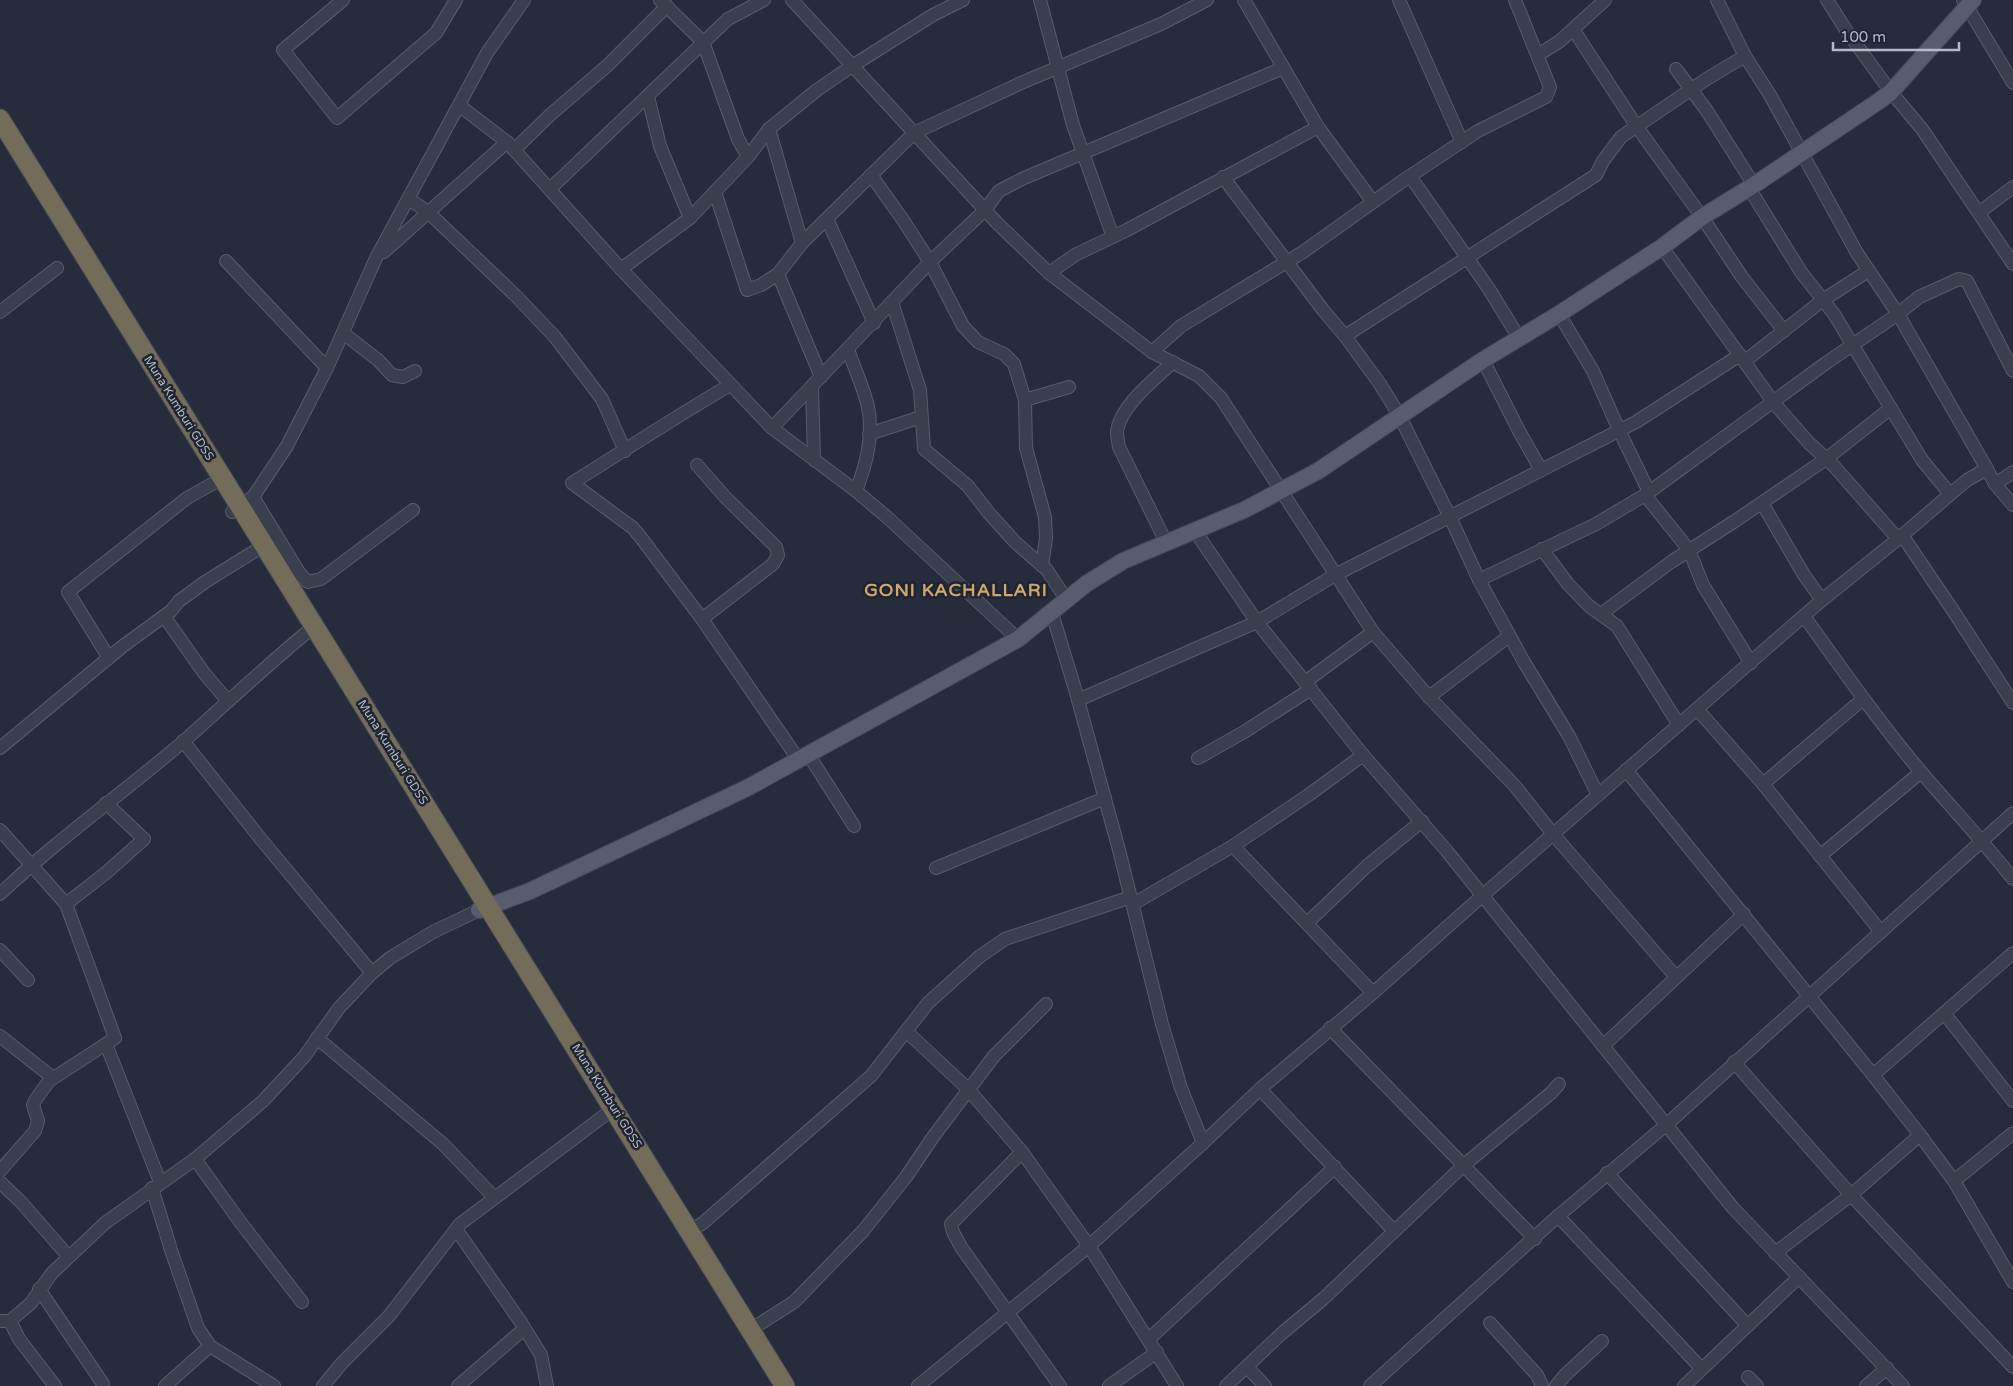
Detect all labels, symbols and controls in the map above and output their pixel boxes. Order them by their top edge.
scale bar [1833,20,1959,52]
text: 100 m [1840,28,1886,46]
street label: Muna Kumburi GDSS [141,353,217,463]
district label: GONI KACHALLARI [864,579,1048,601]
street label: Muna Kumburi GDSS [355,697,431,807]
street label: Muna Kumburi GDSS [569,1041,645,1151]

